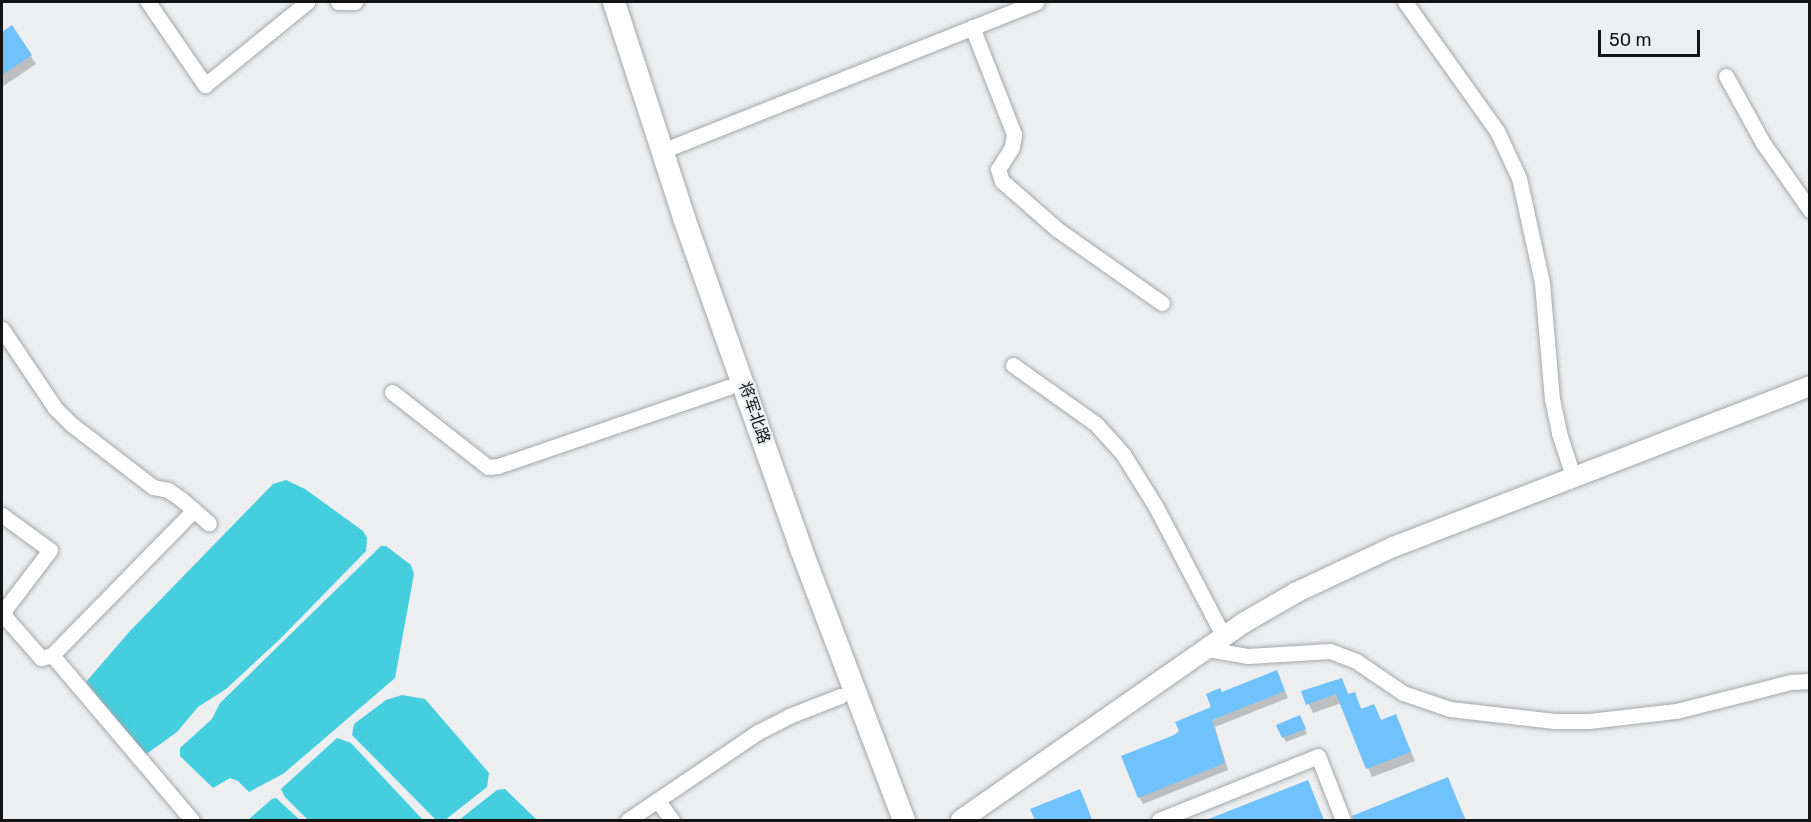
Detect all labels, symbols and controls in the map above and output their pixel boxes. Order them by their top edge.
scale bar [1601,18,1703,56]
text: 50 m [1609,29,1652,51]
street label: 将军北路 [735,380,773,446]

